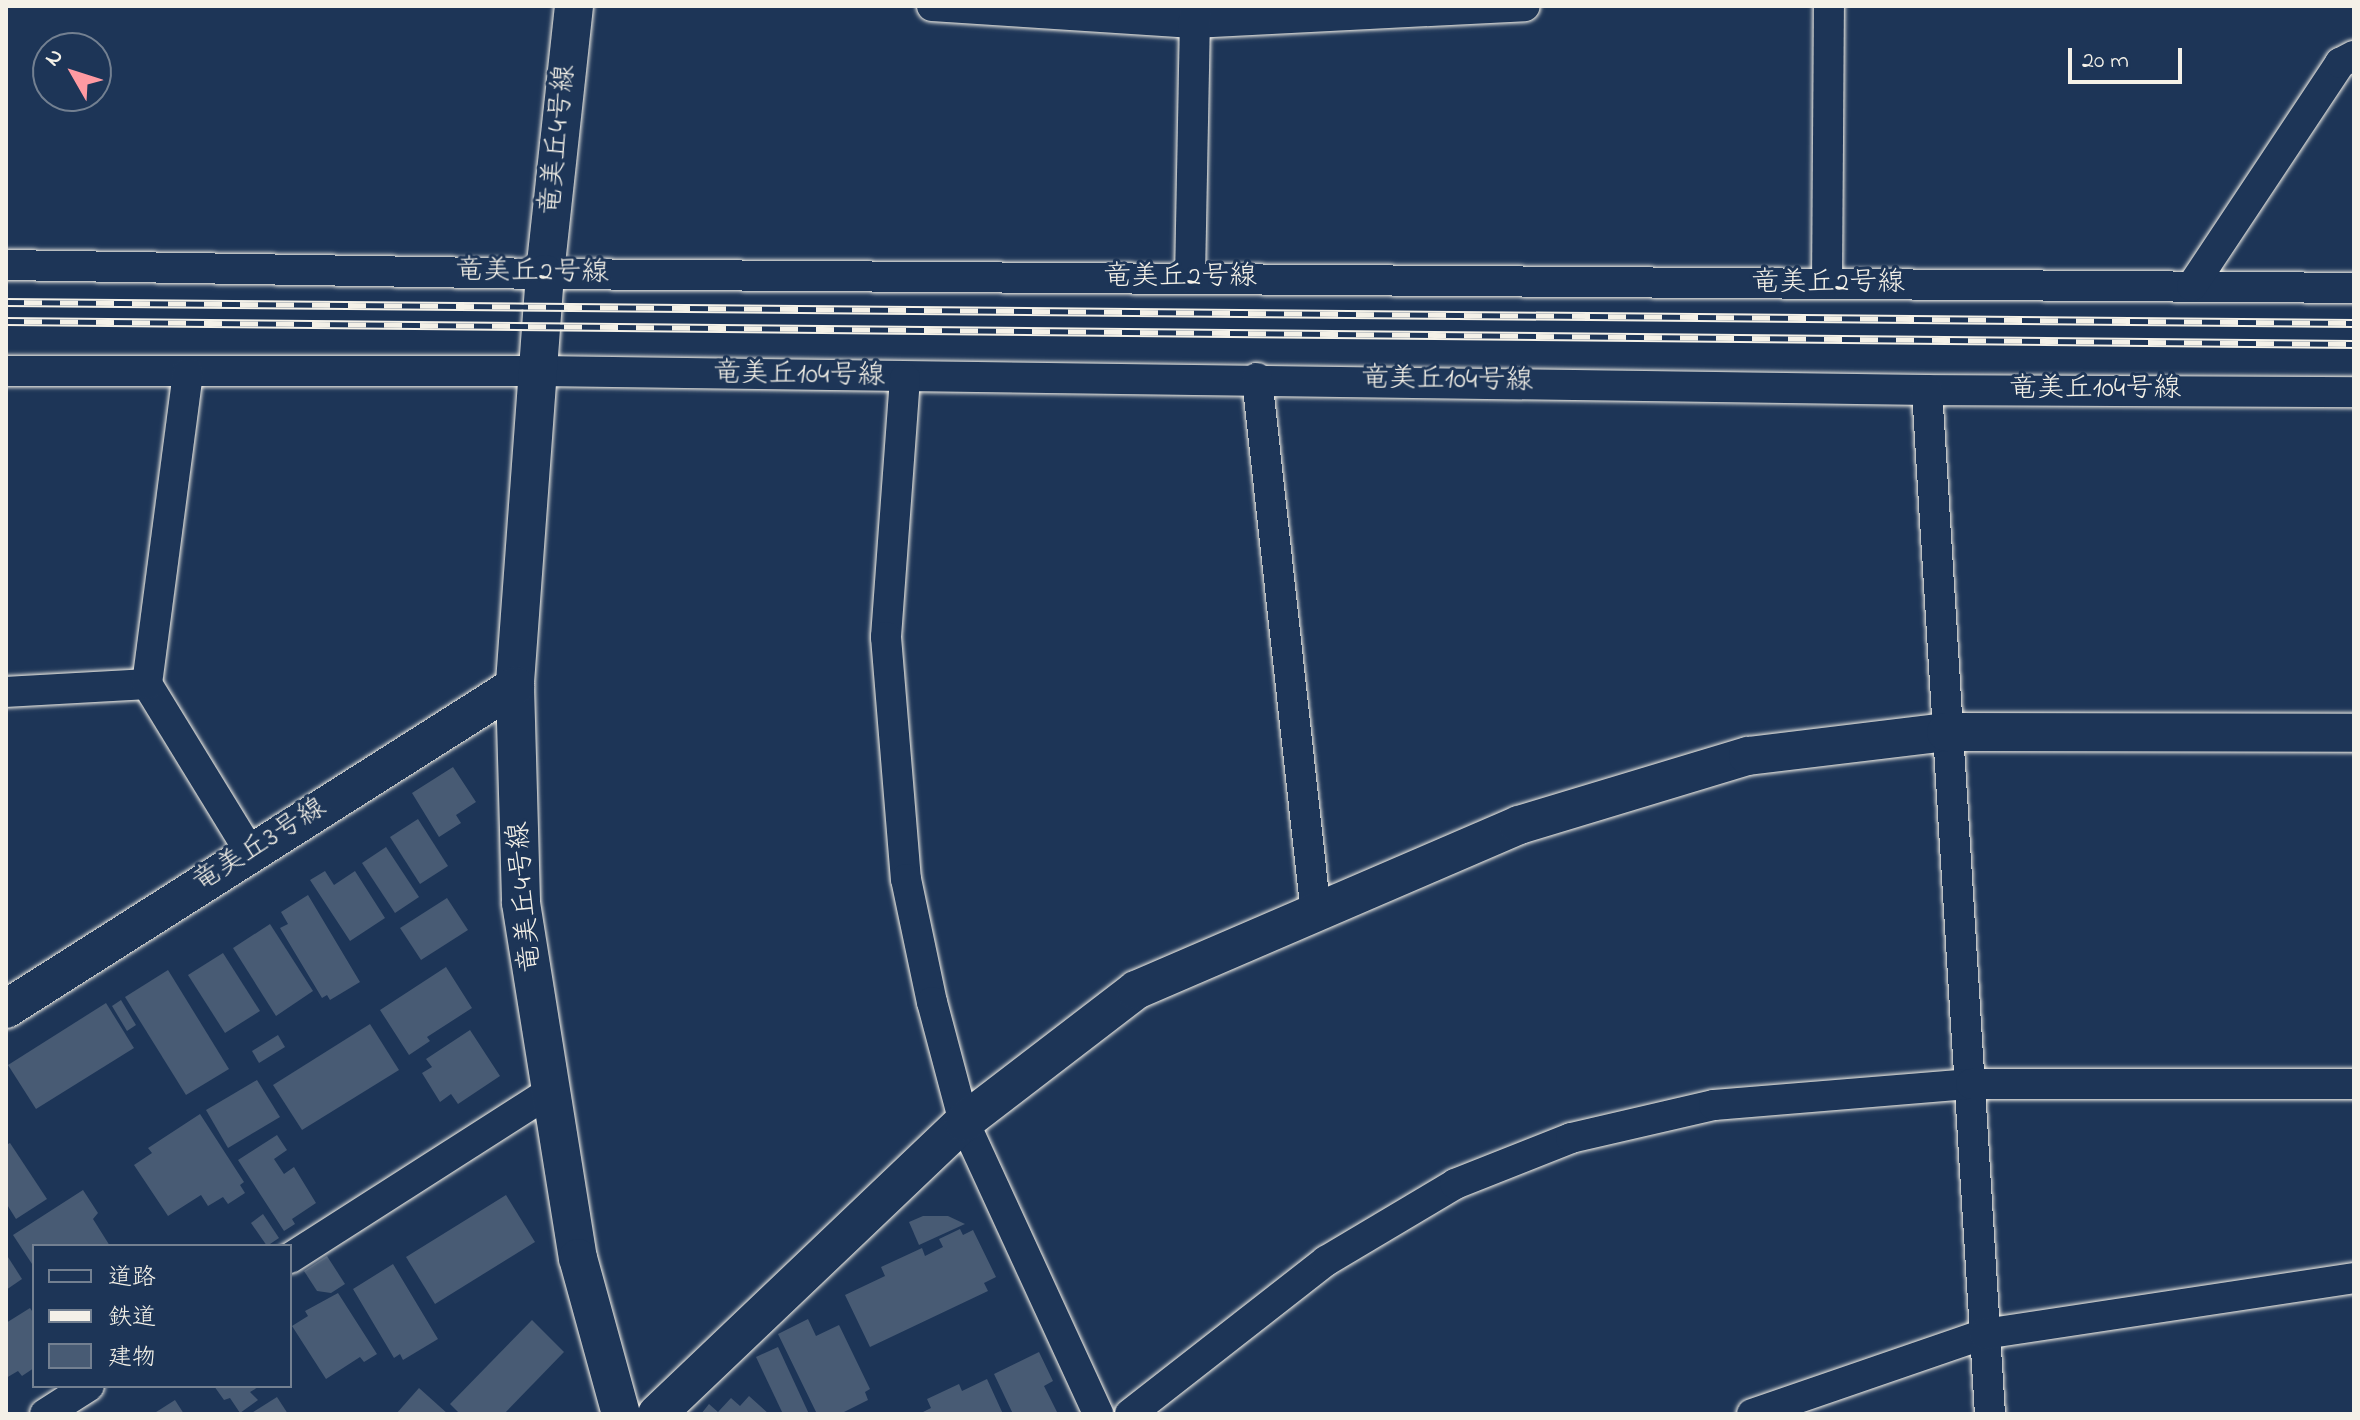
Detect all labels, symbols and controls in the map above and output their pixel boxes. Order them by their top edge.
north arrow [32,32,112,112]
scale bar [2072,32,2186,82]
text: N [38,42,72,74]
text: 20 m [2082,44,2129,79]
street label: 竜美丘4号線 [534,63,584,217]
street label: 竜美丘2号線 [455,255,609,291]
street label: 竜美丘2号線 [1103,261,1257,295]
street label: 竜美丘2号線 [1751,267,1905,301]
street label: 竜美丘104号線 [712,358,886,394]
street label: 竜美丘104号線 [1360,363,1534,399]
street label: 竜美丘104号線 [2009,373,2181,407]
street label: 竜美丘3号線 [187,792,333,900]
street label: 竜美丘4号線 [503,820,549,974]
legend [32,1244,292,1388]
text: 道路 [108,1261,156,1296]
text: 鉄道 [108,1301,156,1336]
text: 建物 [108,1341,156,1376]

